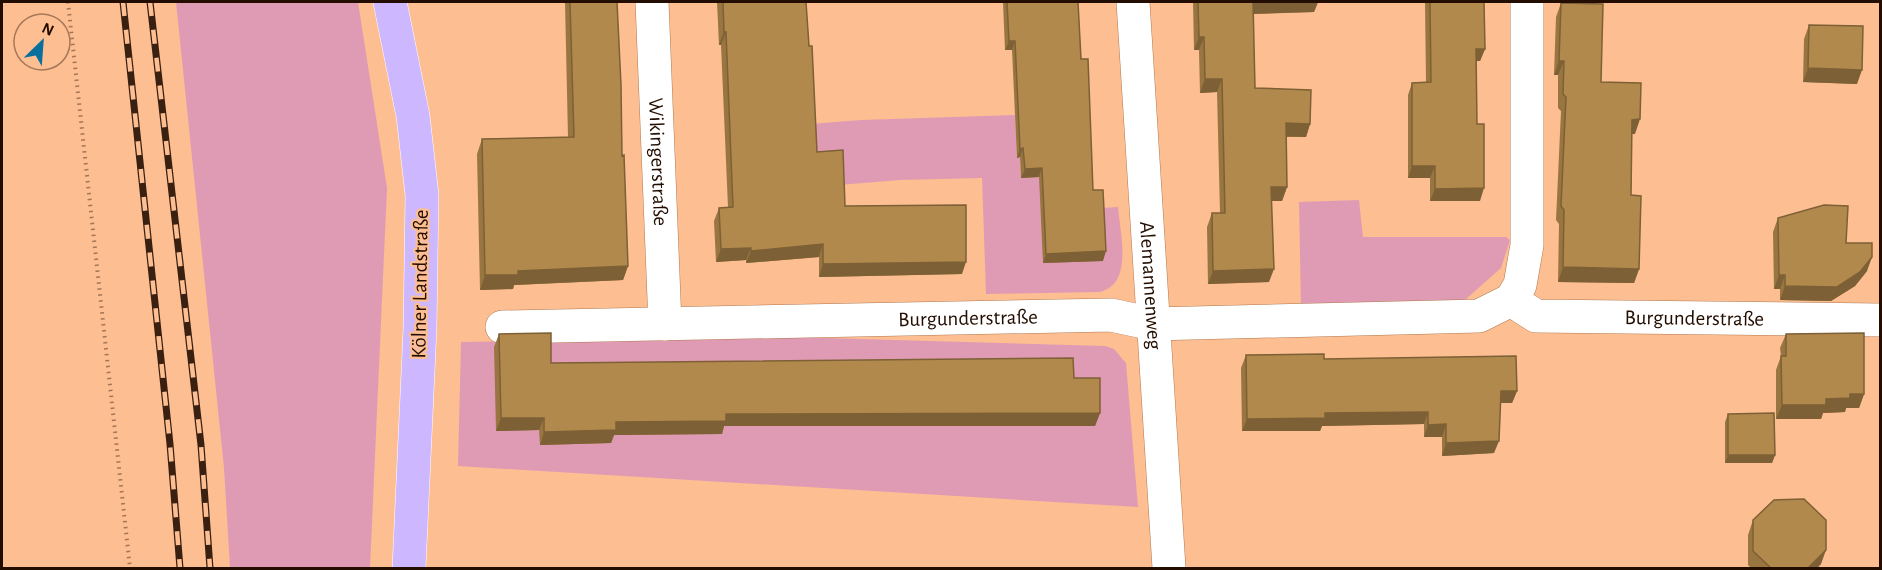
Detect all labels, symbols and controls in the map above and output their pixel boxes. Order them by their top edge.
north arrow [12,12,72,72]
text: N [39,20,56,39]
street label: Wikingerstraße [645,97,672,226]
street label: Kölner Landstraße [408,209,432,359]
street label: Alemannenweg [1136,221,1166,351]
street label: Burgunderstraße [898,306,1038,330]
street label: Burgunderstraße [1624,307,1764,329]

